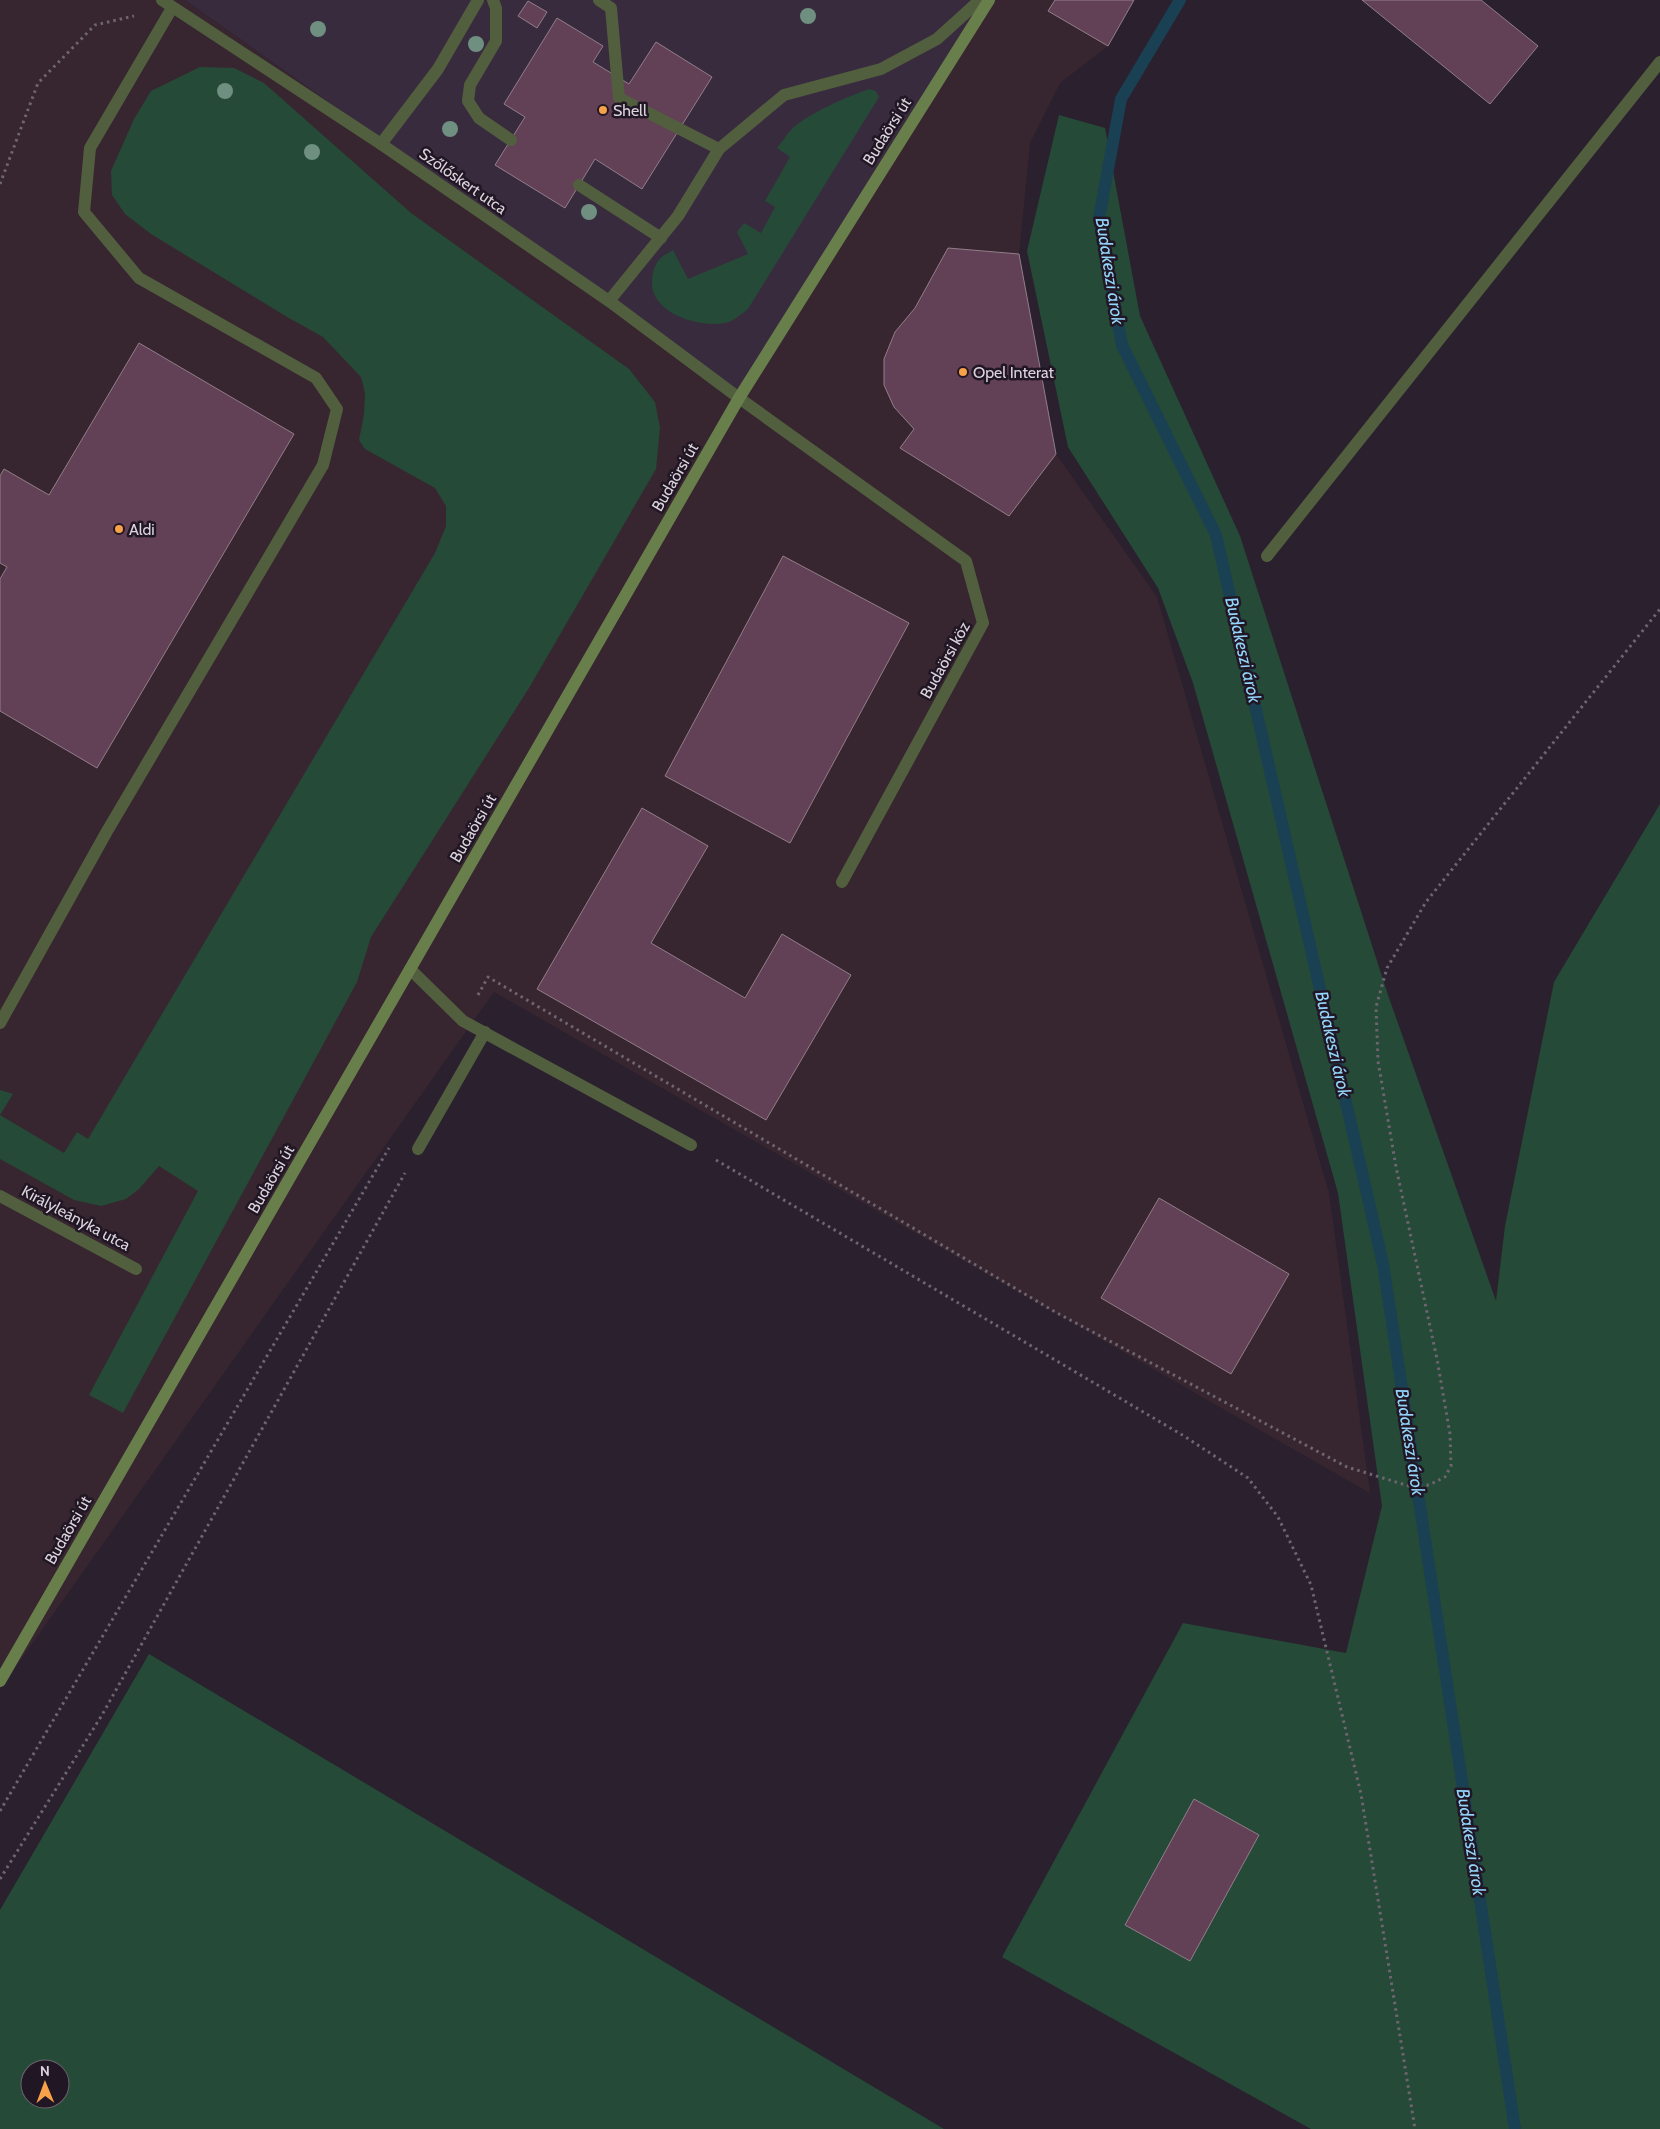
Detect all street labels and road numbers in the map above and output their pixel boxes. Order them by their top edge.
street label: Budaörsi út [859,93,915,168]
street label: Szőlőskert utca [416,144,511,218]
street label: Budaörsi út [648,439,702,515]
street label: Budaörsi köz [916,618,974,702]
street label: Budaörsi út [446,790,500,866]
street label: Budaörsi út [244,1141,298,1217]
street label: Királyleányka utca [18,1181,134,1255]
street label: Budaörsi út [41,1492,95,1568]

